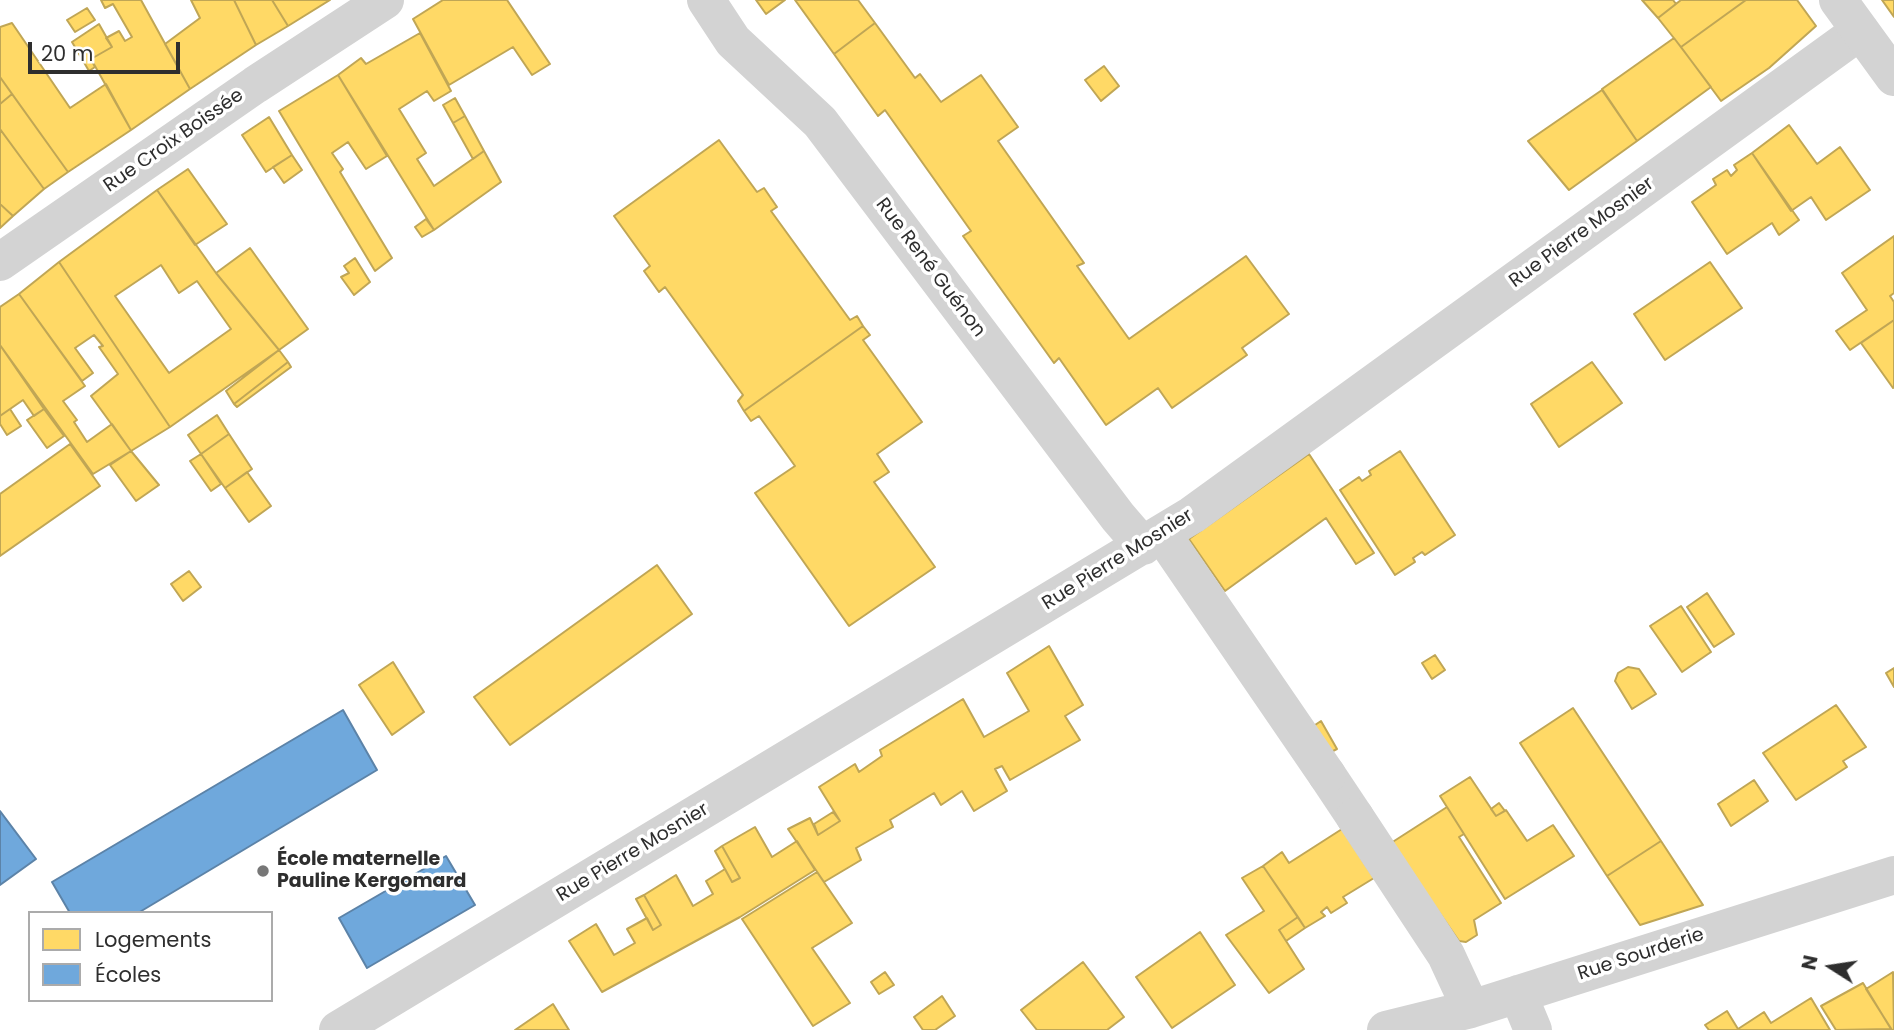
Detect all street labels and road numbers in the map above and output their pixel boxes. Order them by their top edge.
street label: Rue Croix Boissée [100,84,248,198]
street label: Rue Pierre Mosnier [1505,173,1659,293]
street label: Rue René Guénon [870,194,990,342]
street label: Rue Pierre Mosnier [1039,504,1197,616]
street label: Rue Pierre Mosnier [553,799,713,907]
street label: Rue Sourderie [1575,924,1707,986]

